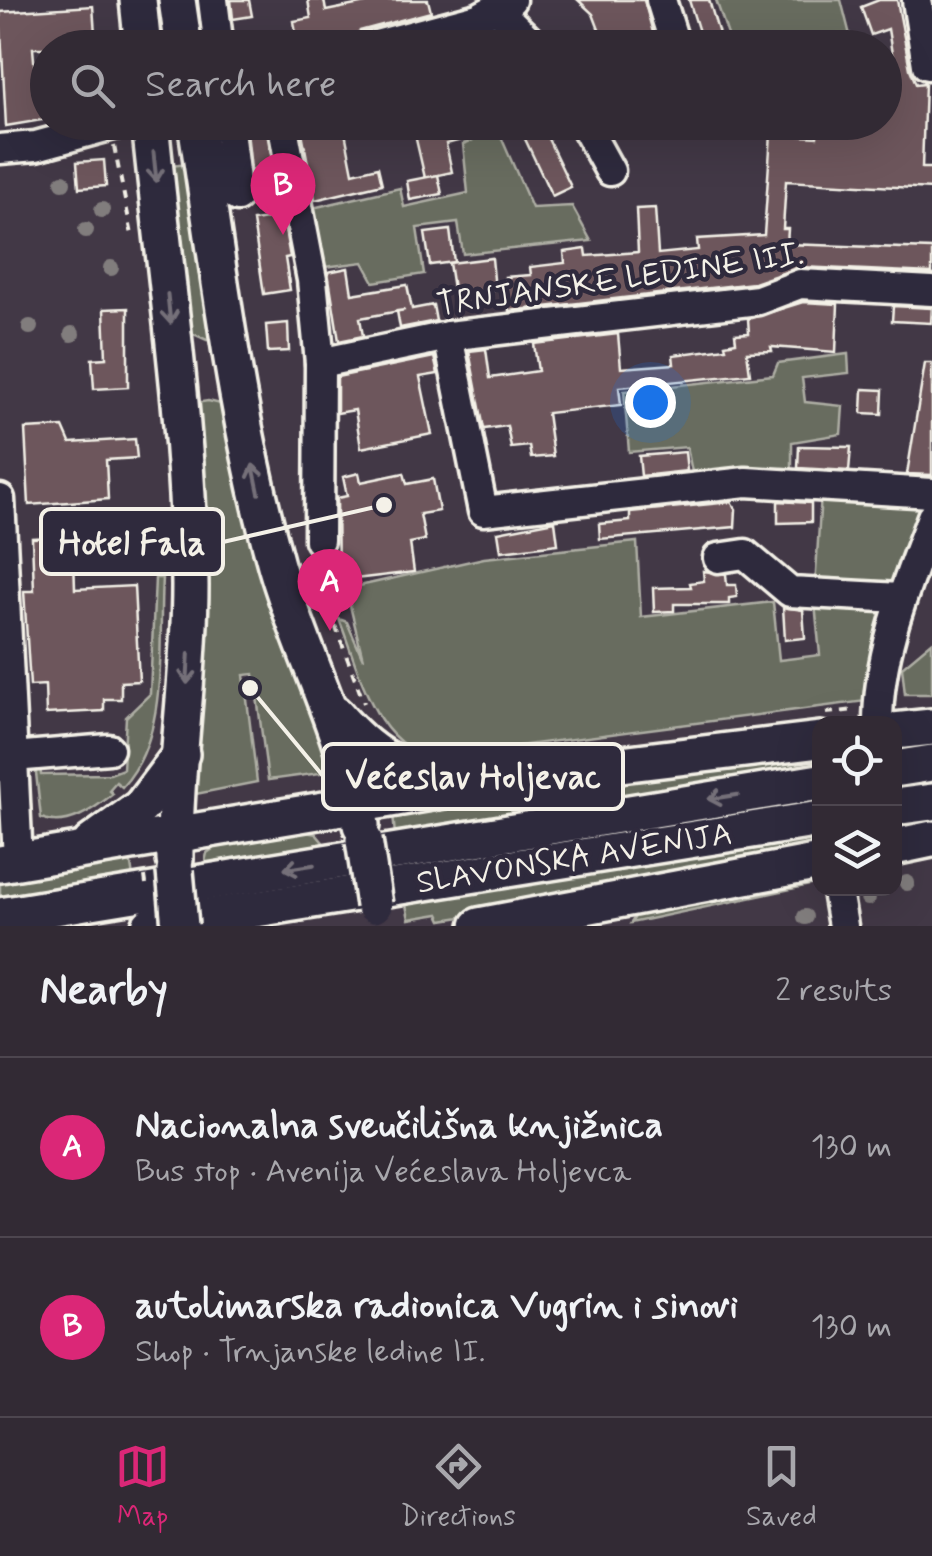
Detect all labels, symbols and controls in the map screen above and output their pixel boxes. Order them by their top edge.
search box [30,30,902,140]
icon: search [65,58,120,113]
text: Search here [145,61,336,110]
one-way arrow [145,151,164,183]
pin: B [250,152,316,235]
street label: TRNJANSKE LEDINE III. [434,233,806,327]
one-way arrow [159,292,178,325]
your location [625,377,676,428]
one-way arrow [245,463,264,495]
callout: Hotel Fala [41,509,223,574]
text: Hotel Fala [59,521,205,567]
pin: A [298,548,362,631]
one-way arrow [178,653,197,685]
map controls [812,716,902,896]
button: locate [812,716,902,806]
callout: Većeslav Holjevac [323,744,623,809]
text: Većeslav Holjevac [345,755,601,802]
one-way arrow [708,789,740,807]
button: layers [812,806,902,896]
street label: SLAVONSKA AVENIJA [413,813,735,905]
one-way arrow [283,858,316,877]
text: Nearby [40,964,168,1019]
text: 2 results [775,970,892,1012]
text: Nacionalna sveučilišna knjižnica [135,1102,663,1151]
text: A [62,1126,83,1168]
text: 130 m [811,1126,892,1168]
text: Bus stop · Avenija Većeslava Holjevca [135,1151,631,1193]
text: autolimarska radionica Vugrin i sinovi [135,1282,738,1331]
text: B [62,1306,83,1348]
text: 130 m [811,1306,892,1348]
text: Shop · Trnjanske ledine II. [135,1331,485,1373]
tab: Map [115,1439,170,1536]
tab: Directions [401,1439,516,1536]
tab: Saved [746,1439,817,1536]

